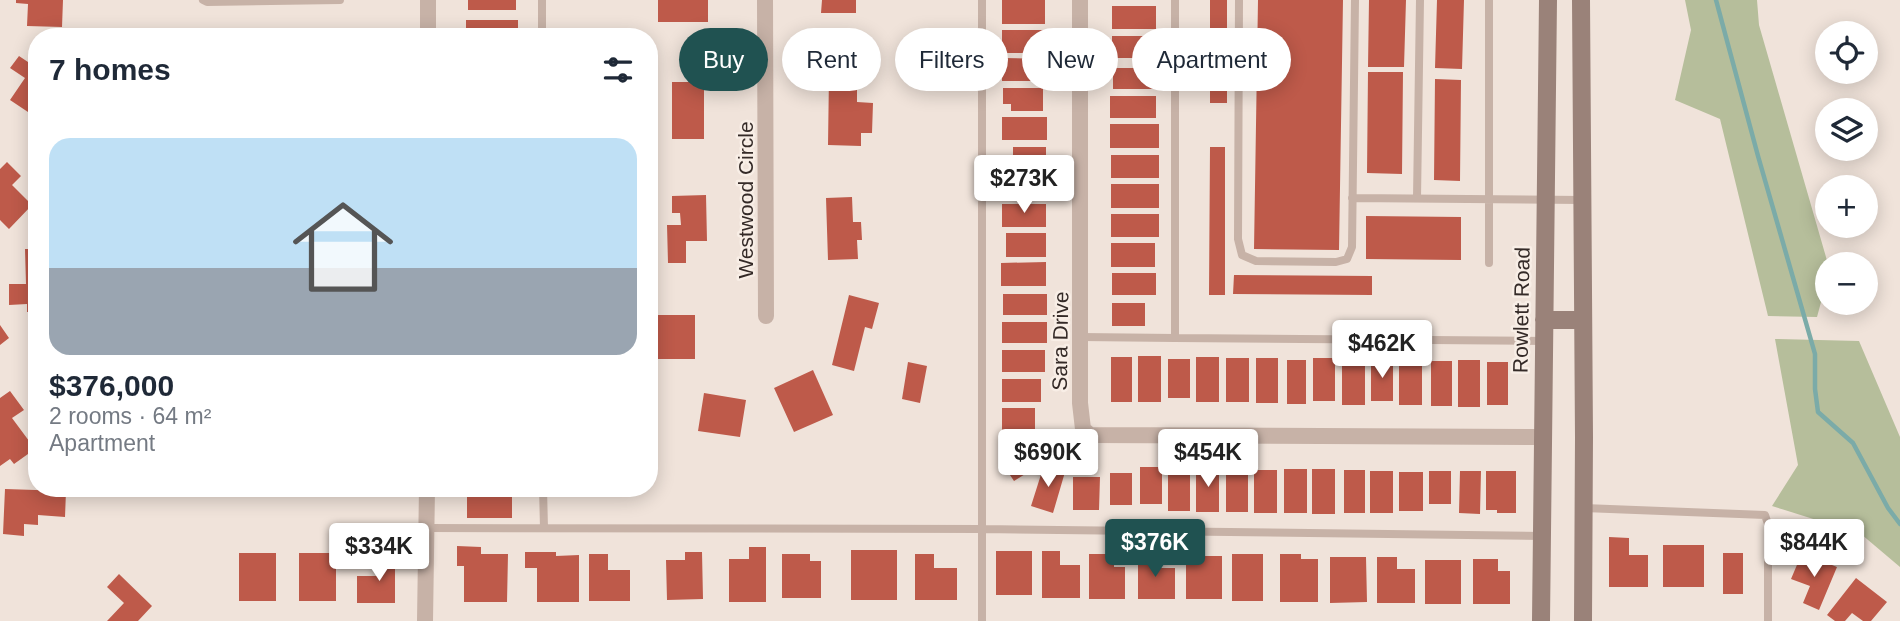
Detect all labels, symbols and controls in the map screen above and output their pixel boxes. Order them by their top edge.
map controls [1815,21,1878,315]
button: locate [1815,21,1878,84]
chip: Buy [679,28,768,91]
chip: Rent [782,28,881,91]
chip: Filters [895,28,1008,91]
chip: New [1022,28,1118,91]
chip: Apartment [1132,28,1291,91]
icon: filters [599,51,637,89]
text: 7 homes [49,53,171,86]
button: layers [1815,98,1878,161]
street label: Westwood Circle [734,121,757,279]
pin: $273K [975,156,1073,215]
text: $273K [990,165,1058,191]
button: + [1815,175,1878,238]
icon: home [280,184,406,310]
street label: Rowlett Road [1508,247,1534,373]
button: − [1815,252,1878,315]
street label: Sara Drive [1048,291,1072,391]
pin: $462K [1333,320,1431,380]
text: $462K [1348,330,1416,356]
text: $376,000 [49,369,174,402]
text: 2 rooms · 64 m² [49,403,211,429]
text: Apartment [49,430,155,456]
pin: $690K [999,430,1097,489]
pin: $454K [1159,430,1257,489]
text: $690K [1014,439,1082,465]
text: $454K [1174,439,1242,465]
pin: $376K [1106,520,1204,579]
pin: $844K [1765,520,1863,579]
pin: $334K [330,524,428,583]
text: $376K [1121,529,1189,555]
text: $844K [1780,529,1848,555]
text: $334K [345,533,413,559]

